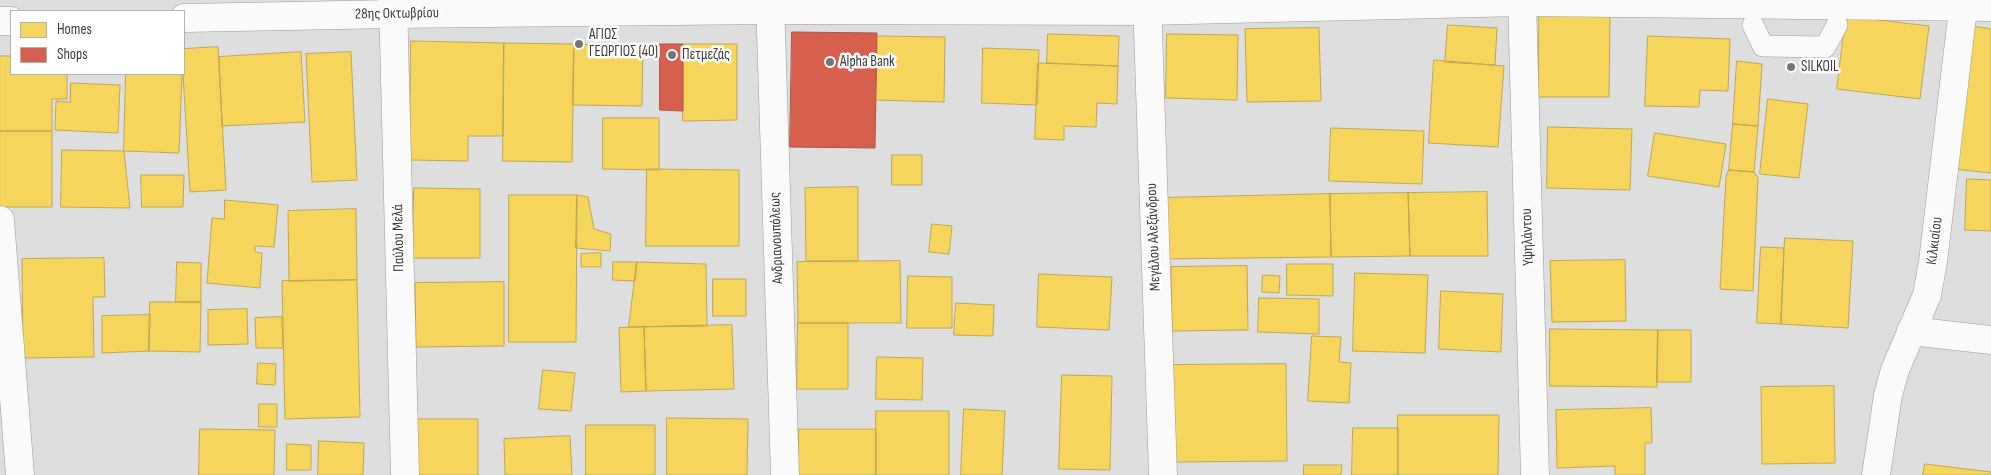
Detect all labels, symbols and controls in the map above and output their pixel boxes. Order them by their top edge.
street label: 28ης Οκτωβρίου [355,4,439,24]
legend [10,10,185,75]
text: Homes [57,20,92,39]
place label: ΑΓΙΟΣ ΓΕΩΡΓΙΟΣ (40) [589,26,658,61]
marker: ΑΓΙΟΣ ΓΕΩΡΓΙΟΣ (40) [573,38,585,50]
text: Shops [57,45,88,64]
place label: Πετμεζάς [682,46,730,64]
marker: Πετμεζάς [666,49,678,61]
place label: Alpha Bank [840,53,895,71]
marker: Alpha Bank [824,56,836,68]
place label: SILKOIL [1801,58,1839,76]
marker: SILKOIL [1785,61,1797,73]
street label: Μεγάλου Αλεξάνδρου [1143,183,1165,291]
street label: Ανδριανουπόλεως [766,192,788,284]
street label: Παύλου Μελά [389,204,409,272]
street label: Υψηλάντου [1518,208,1538,266]
street label: Κιλκισίου [1923,216,1947,266]

